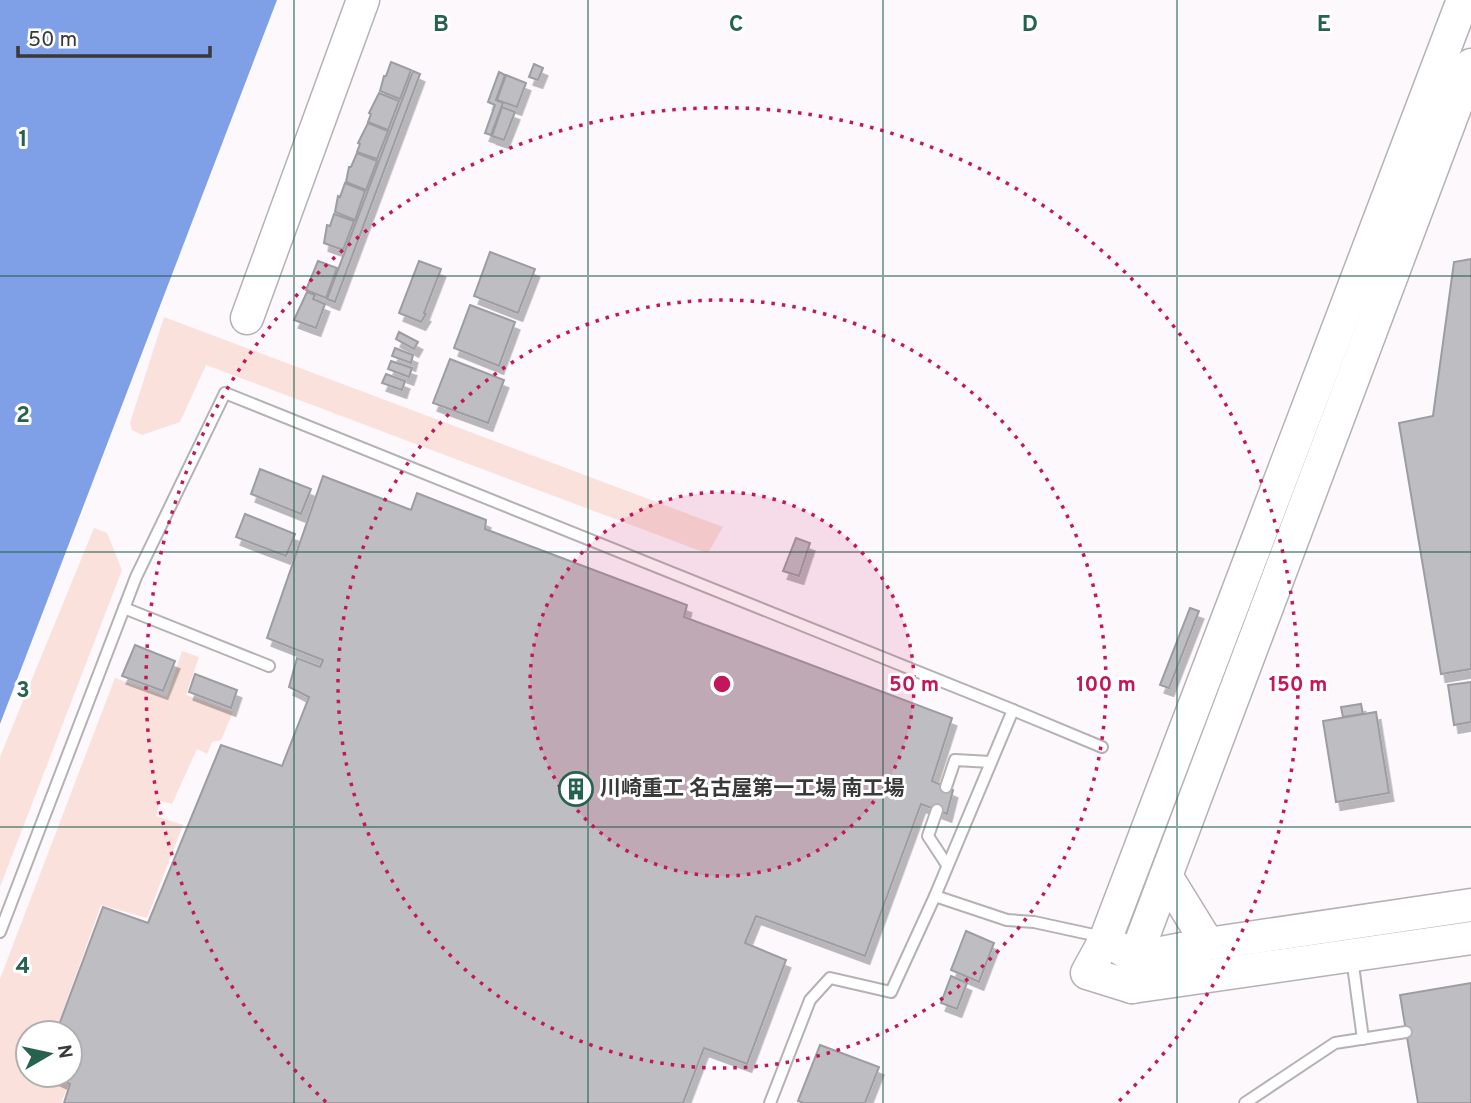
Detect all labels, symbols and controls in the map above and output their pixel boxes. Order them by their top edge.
text: B [433,11,449,40]
text: C [729,11,743,40]
text: D [1022,11,1038,40]
text: E [1317,11,1331,40]
scale bar [18,14,210,58]
text: 50 m [28,27,77,54]
text: 1 [18,126,28,155]
text: 2 [16,402,30,431]
centre of rings [710,672,734,696]
text: 50 m [889,672,939,699]
text: 100 m [1076,672,1136,699]
text: 150 m [1269,672,1327,699]
text: 3 [16,677,30,706]
building icon: 川崎重工 名古屋第一工場 南工場 [557,770,595,808]
place label: 川崎重工 名古屋第一工場 南工場 [600,776,905,803]
text: 4 [16,953,30,982]
north arrow [14,1019,84,1089]
text: N [51,1043,77,1060]

